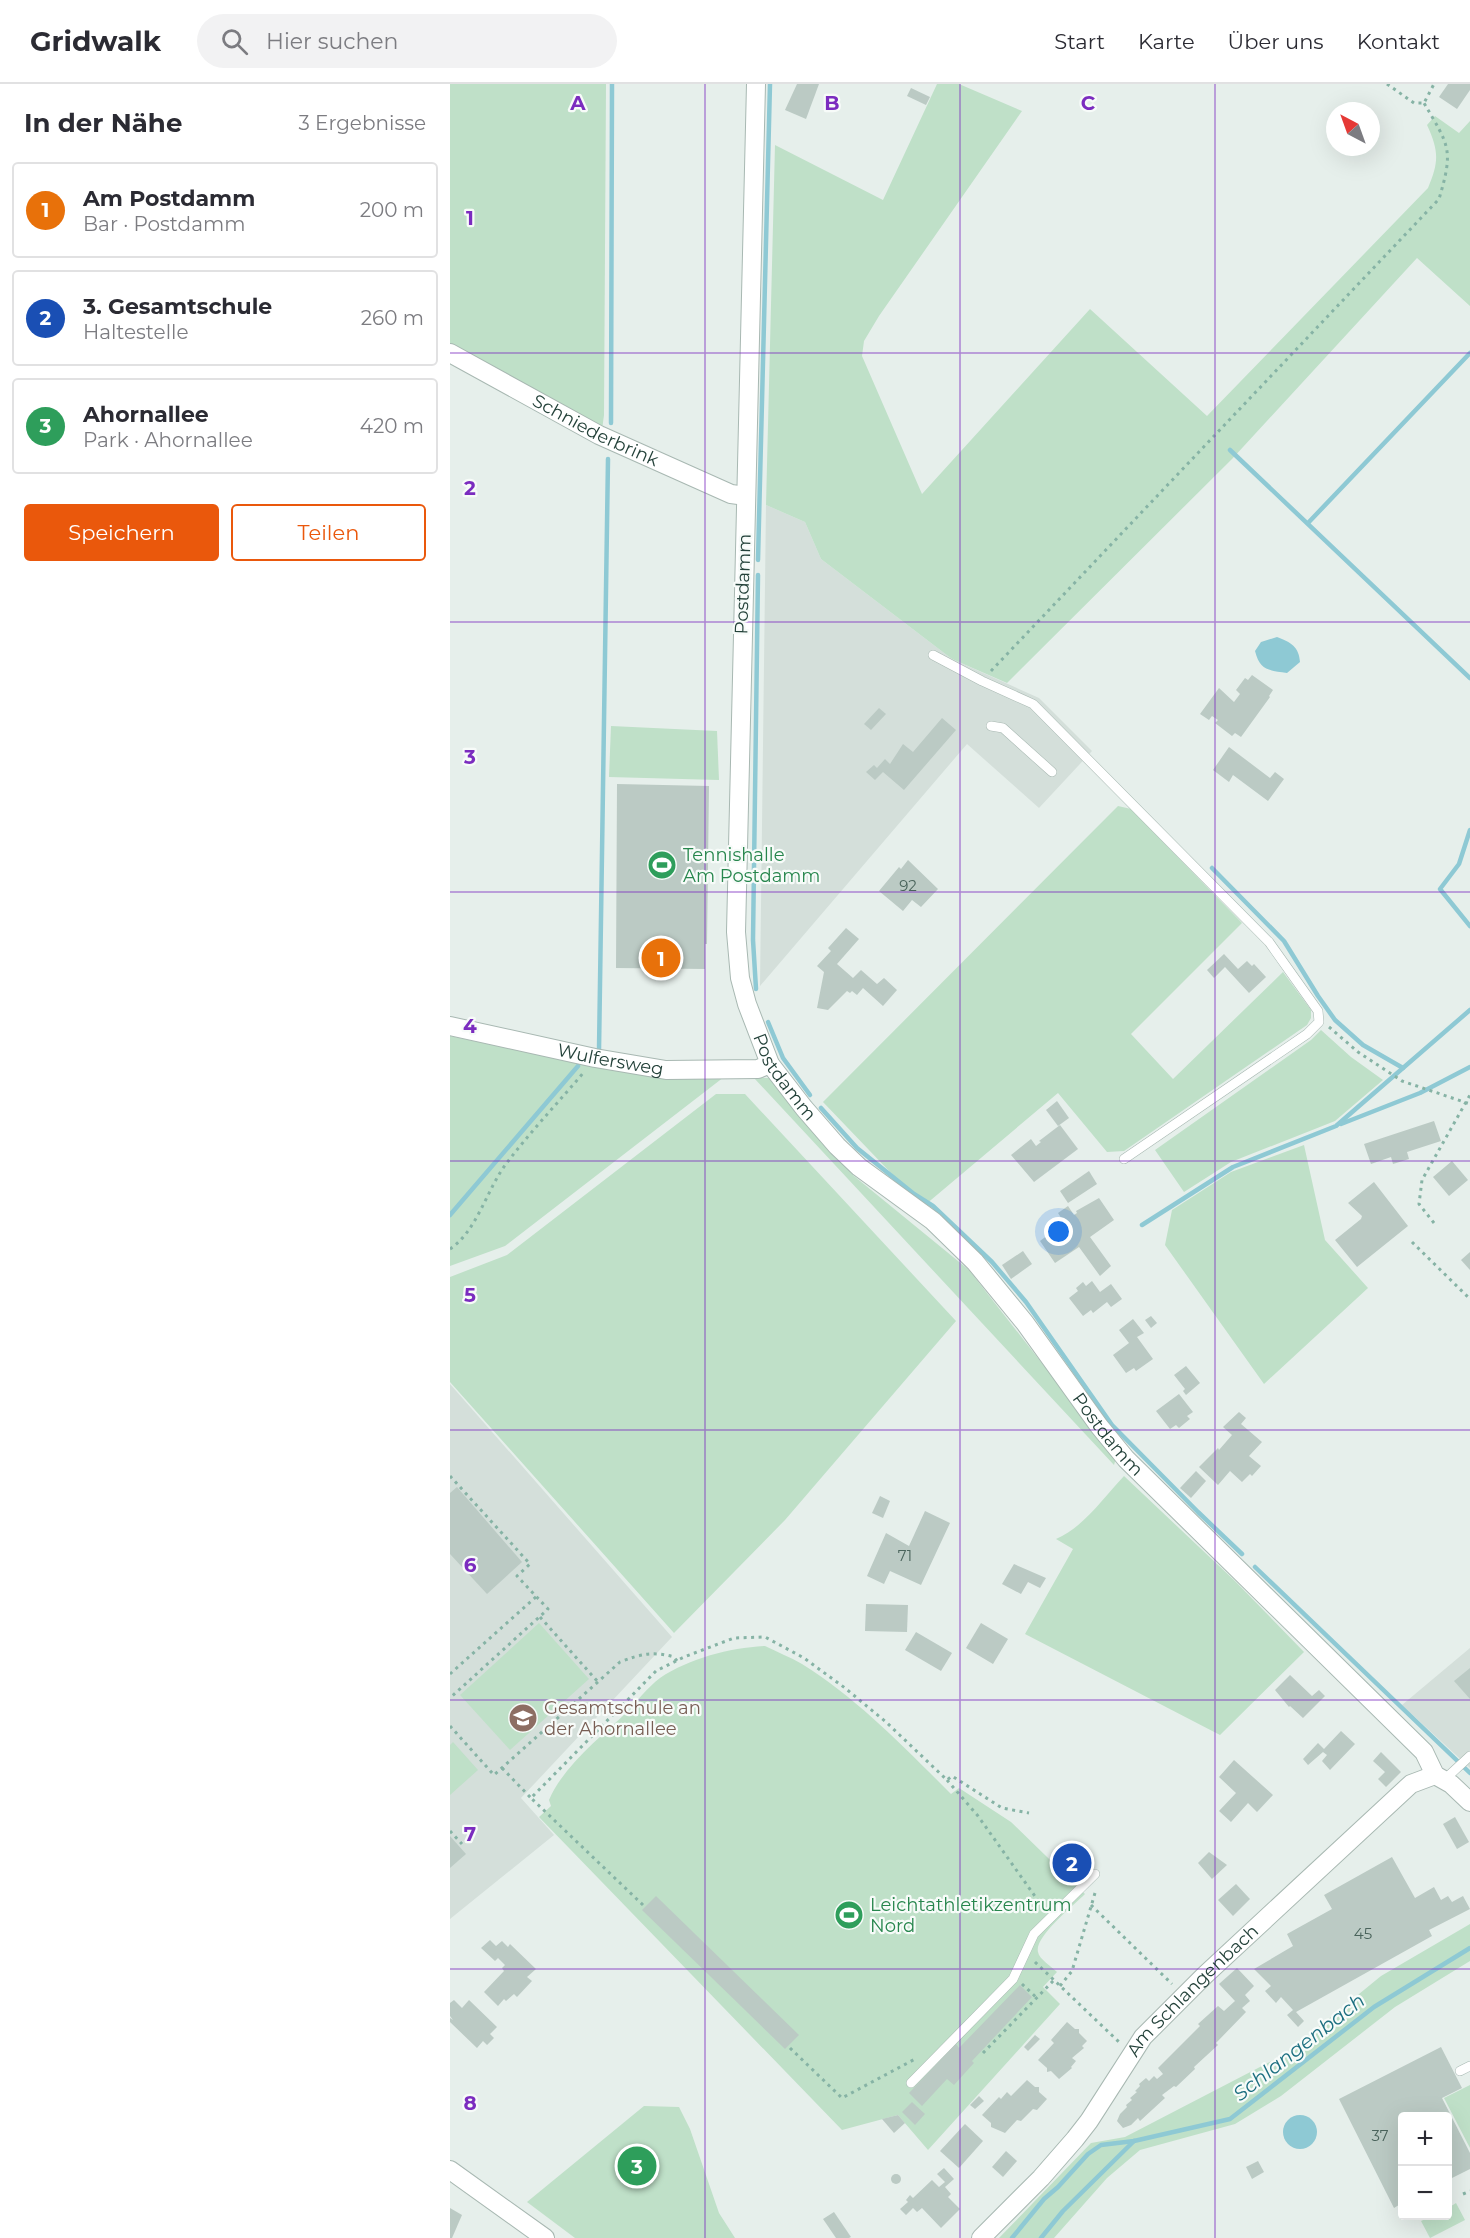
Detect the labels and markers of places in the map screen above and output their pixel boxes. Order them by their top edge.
place label: Tennishalle Am Postdamm [683,844,820,887]
sports icon: Tennishalle Am Postdamm [646,849,678,881]
pin: 1 [642,936,680,980]
place label: Gesamtschule an der Ahornallee [544,1697,701,1740]
school or university icon: Gesamtschule an der Ahornallee [507,1702,539,1734]
pin: 2 [1052,1840,1092,1886]
place label: Leichtathletikzentrum Nord [870,1894,1072,1937]
sports icon: Leichtathletikzentrum Nord [833,1899,865,1931]
pin: 3 [618,2144,657,2188]

